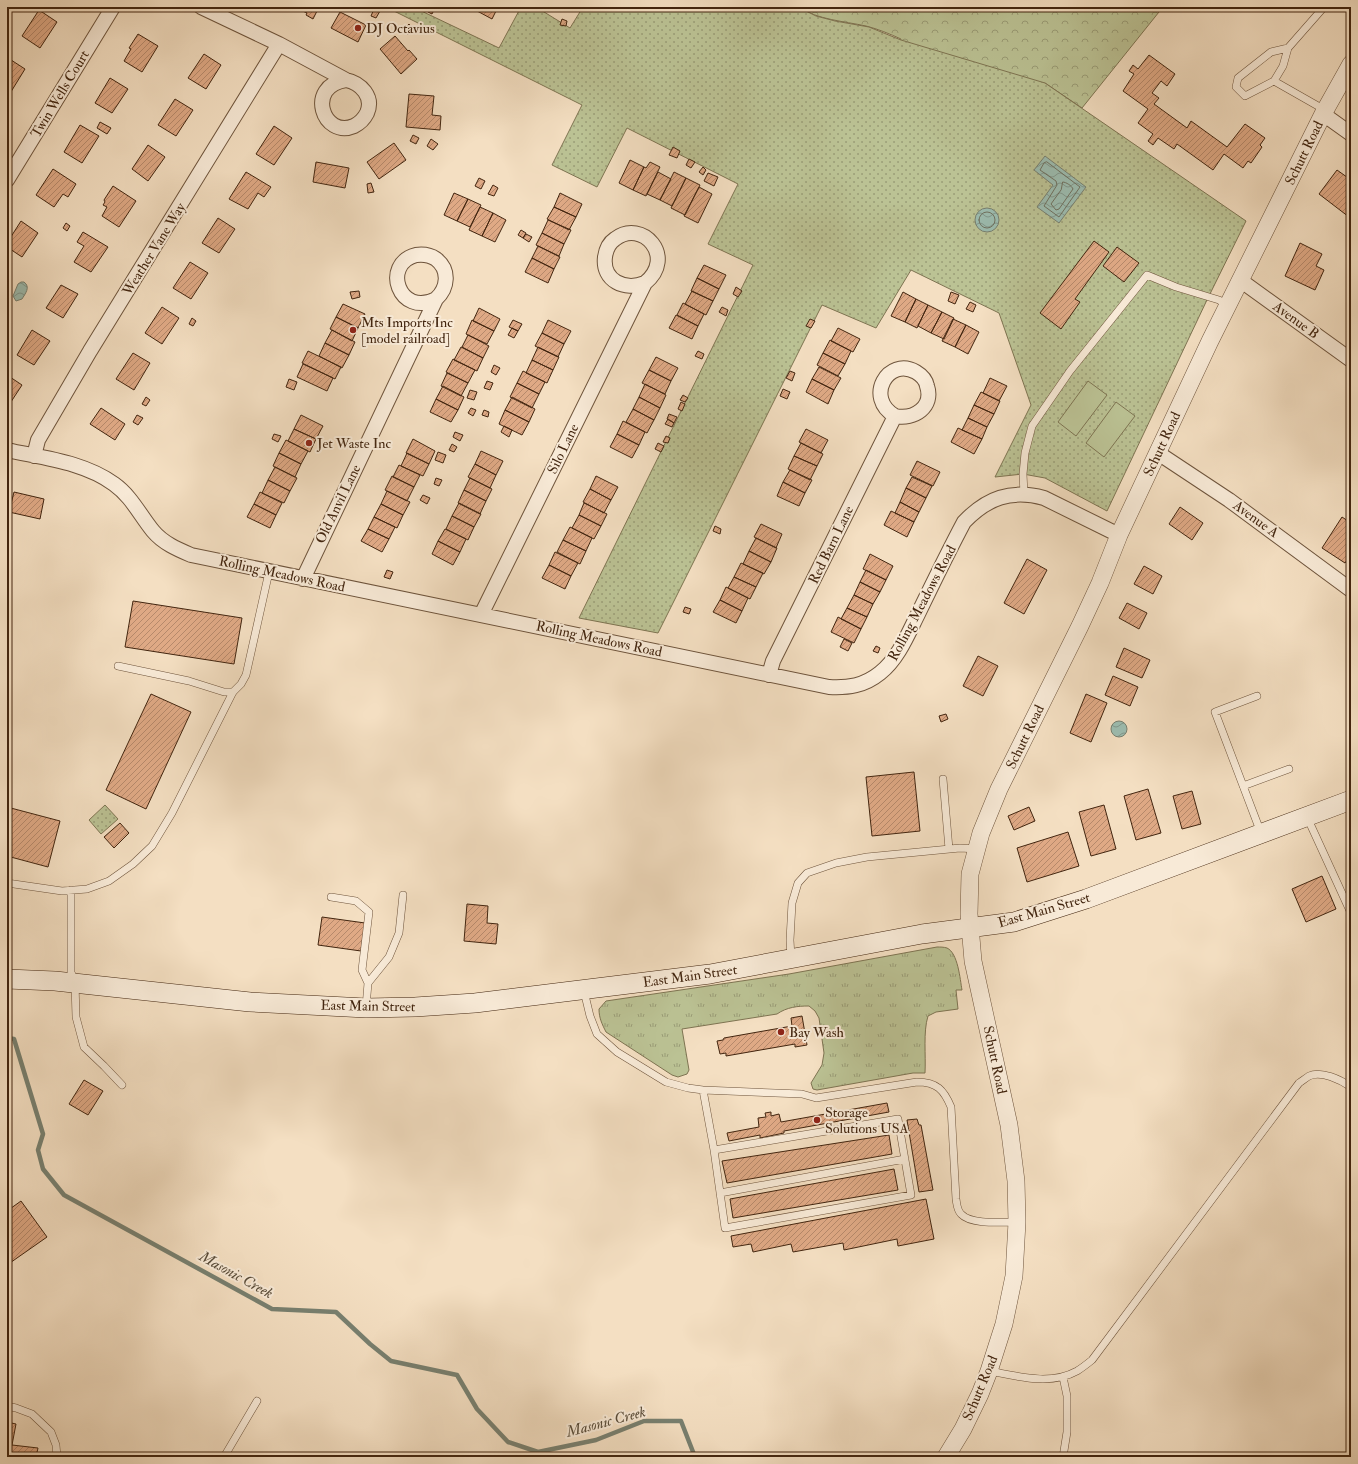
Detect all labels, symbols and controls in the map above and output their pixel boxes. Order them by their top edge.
place label: DJ Octavius [366,20,435,37]
marker: DJ Octavius [353,23,363,33]
street label: Twin Wells Court [27,47,93,141]
street label: Schutt Road [1281,118,1327,188]
street label: Weather Vane Way [118,199,191,300]
street label: Avenue B [1269,297,1322,342]
place label: Mts Imports Inc [model railroad] [361,314,453,347]
marker: Mts Imports Inc [model railroad] [348,325,358,335]
street label: Schutt Road [1140,409,1184,479]
street label: Silo Lane [544,421,582,477]
place label: Jet Waste Inc [316,435,391,452]
marker: Jet Waste Inc [304,438,314,448]
street label: Old Anvil Lane [312,462,365,546]
street label: Avenue A [1229,496,1282,541]
street label: Red Barn Lane [805,503,857,587]
street label: Rolling Meadows Road [884,542,960,664]
street label: Rolling Meadows Road [217,552,347,596]
street label: Rolling Meadows Road [534,617,664,661]
street label: Schutt Road [1002,702,1048,772]
street label: East Main Street [996,889,1092,931]
street label: East Main Street [642,961,739,991]
street label: East Main Street [320,997,416,1015]
place label: Bay Wash [789,1024,844,1042]
street label: Schutt Road [979,1024,1011,1096]
marker: Bay Wash [776,1027,786,1037]
place label: Storage Solutions USA [825,1104,909,1137]
marker: Storage Solutions USA [812,1115,822,1125]
water label: Masonic Creek [195,1246,276,1303]
street label: Schutt Road [959,1353,1001,1423]
water label: Masonic Creek [563,1402,648,1442]

